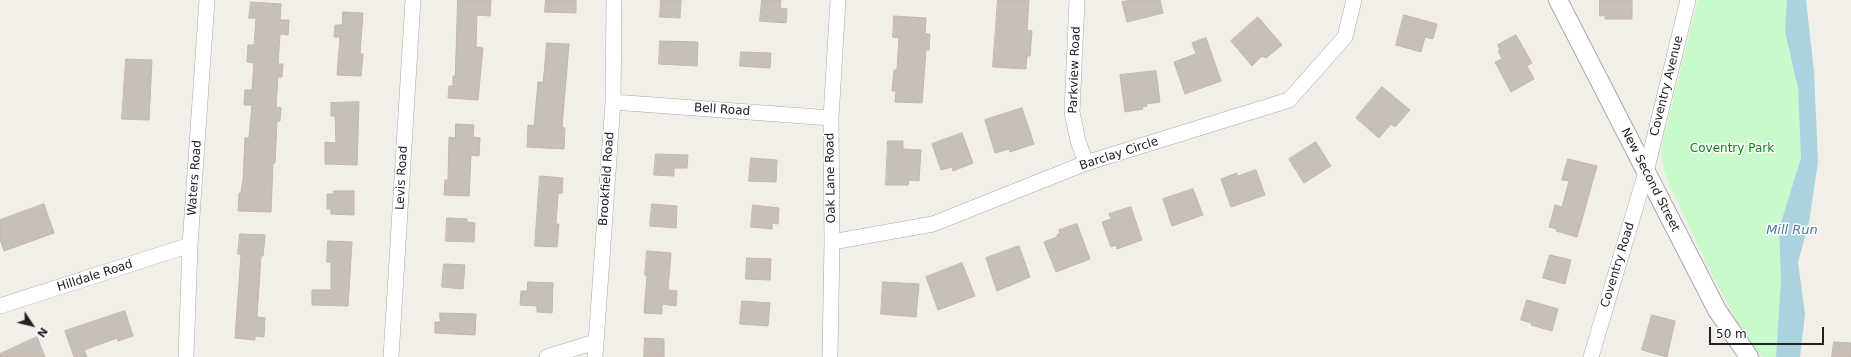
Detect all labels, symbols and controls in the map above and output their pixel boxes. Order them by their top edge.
street label: Parkview Road [1066,26,1084,114]
street label: Coventry Avenue [1648,34,1686,138]
street label: Bell Road [693,101,751,119]
street label: New Second Street [1618,126,1682,234]
street label: Brookfield Road [597,131,617,227]
street label: Oak Lane Road [823,133,839,223]
street label: Barclay Circle [1078,134,1160,174]
street label: Waters Road [185,140,205,216]
park label: Coventry Park [1690,142,1774,156]
street label: Levis Road [393,145,411,211]
street label: Coventry Road [1598,221,1638,309]
water label: Mill Run [1766,223,1818,239]
street label: Hilldale Road [55,257,135,295]
north arrow [12,305,52,345]
scale bar [1711,319,1826,345]
text: N [34,325,50,340]
text: 50 m [1716,327,1747,341]

